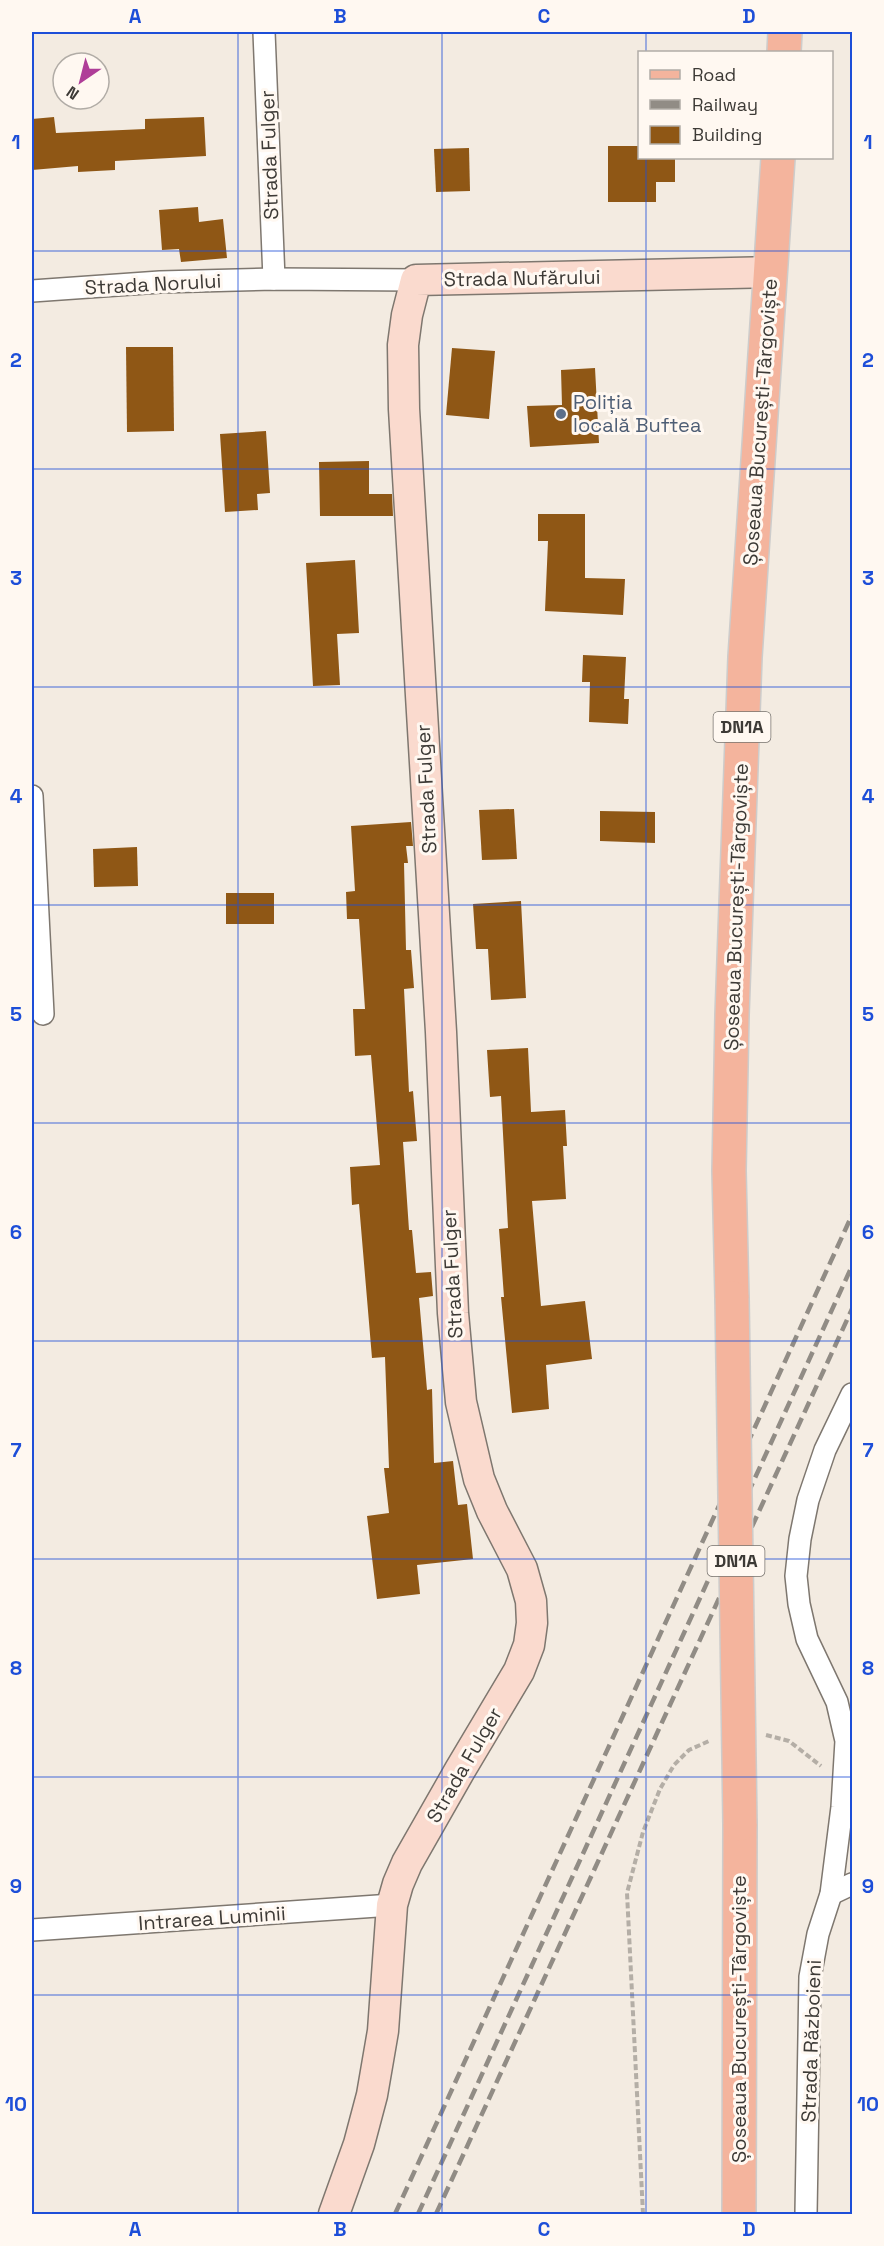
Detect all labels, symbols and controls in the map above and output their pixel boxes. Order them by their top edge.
text: A [129,3,142,29]
text: B [333,3,347,29]
text: C [538,3,551,29]
text: D [742,3,756,29]
north arrow [51,51,111,111]
legend [638,51,833,159]
text: Road [692,63,736,86]
text: N [62,81,83,105]
street label: Strada Fulger [254,90,284,220]
text: Railway [692,93,758,116]
text: Building [692,123,762,146]
text: 1 [11,129,21,155]
text: 1 [863,129,873,155]
street label: Strada Nufărului [443,264,601,292]
street label: Strada Norului [84,267,222,301]
street label: Șoseaua București-Târgoviște [737,278,783,566]
text: 2 [10,347,22,373]
text: 2 [862,347,874,373]
place label: Poliția locală Buftea [573,389,701,438]
marker: Poliția locală Buftea [554,407,568,421]
text: 3 [10,565,22,591]
text: 3 [862,565,874,591]
road number: DN1A [714,712,771,742]
street label: Strada Fulger [410,724,442,854]
street label: Șoseaua București-Târgoviște [718,763,754,1051]
text: 4 [10,783,23,809]
text: 4 [862,783,875,809]
text: 5 [10,1001,22,1027]
text: 5 [862,1001,874,1027]
street label: Strada Fulger [436,1209,468,1339]
text: 6 [10,1219,22,1245]
text: 6 [862,1219,874,1245]
text: 7 [10,1437,22,1463]
text: 7 [862,1437,874,1463]
road number: DN1A [708,1546,764,1576]
text: 8 [10,1655,22,1681]
text: 8 [862,1655,874,1681]
street label: Strada Fulger [420,1702,508,1828]
text: 9 [10,1873,22,1899]
text: 9 [862,1873,874,1899]
street label: Șoseaua București-Târgoviște [726,1875,752,2163]
street label: Intrarea Luminii [137,1900,287,1936]
street label: Strada Războieni [795,1959,827,2123]
text: 10 [5,2091,27,2117]
text: 10 [857,2091,879,2117]
text: A [129,2216,142,2242]
text: B [333,2216,347,2242]
text: C [538,2216,551,2242]
text: D [742,2216,756,2242]

